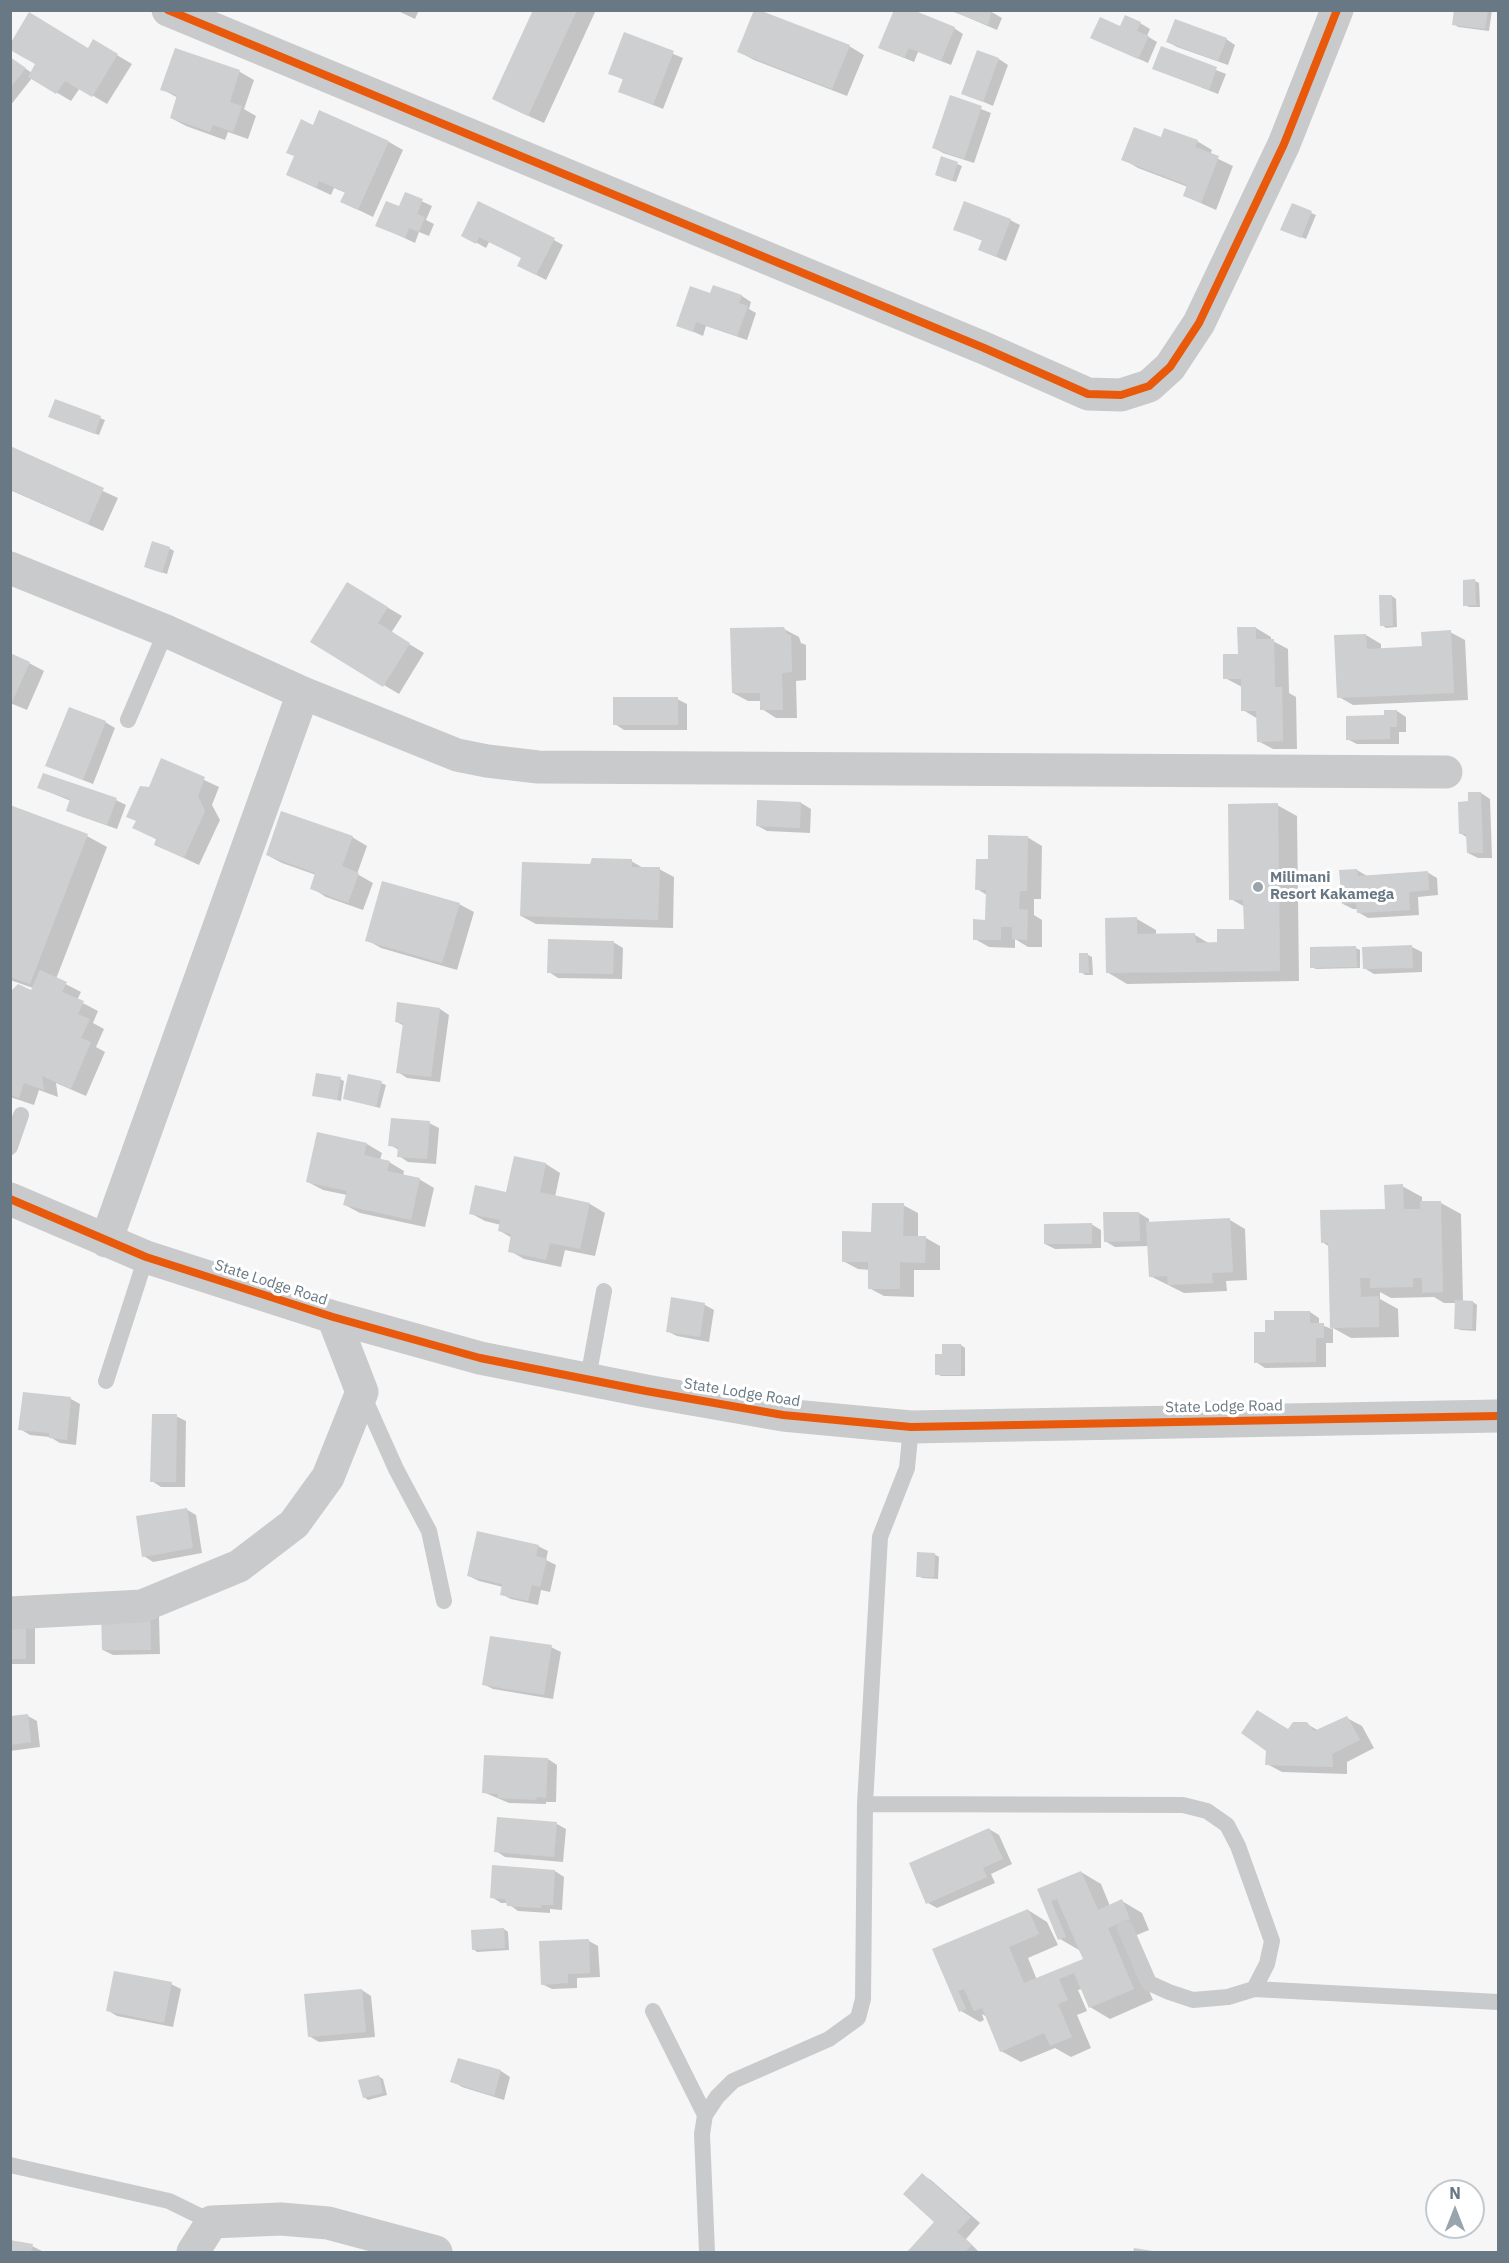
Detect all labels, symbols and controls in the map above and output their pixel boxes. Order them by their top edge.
place label: Milimani Resort Kakamega [1270,869,1394,904]
marker: Milimani Resort Kakamega [1251,880,1265,894]
street label: State Lodge Road [212,1256,330,1310]
street label: State Lodge Road [683,1375,801,1411]
street label: State Lodge Road [1165,1397,1283,1417]
north arrow [1425,2179,1485,2239]
text: N [1449,2183,1461,2203]

